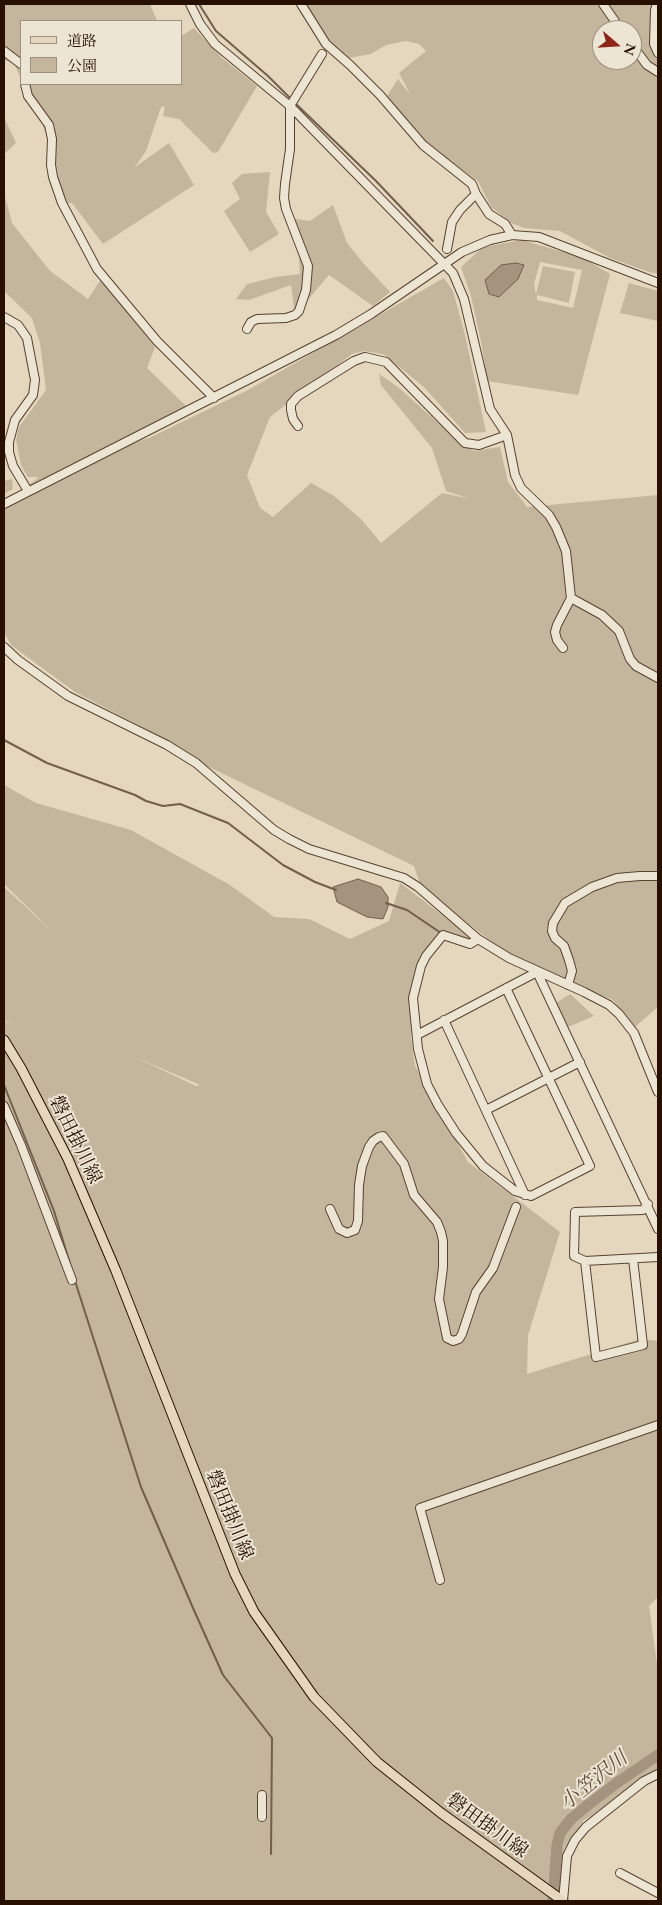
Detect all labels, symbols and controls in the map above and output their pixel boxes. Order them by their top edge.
legend [20,20,182,85]
north arrow [592,20,642,70]
text: 道路 [67,31,97,50]
text: N [620,41,641,58]
text: 公園 [67,56,97,75]
street label: 磐田掛川線 [44,1092,106,1188]
street label: 磐田掛川線 [201,1467,257,1563]
water label: 小笠沢川 [555,1747,633,1815]
street label: 磐田掛川線 [442,1789,532,1863]

